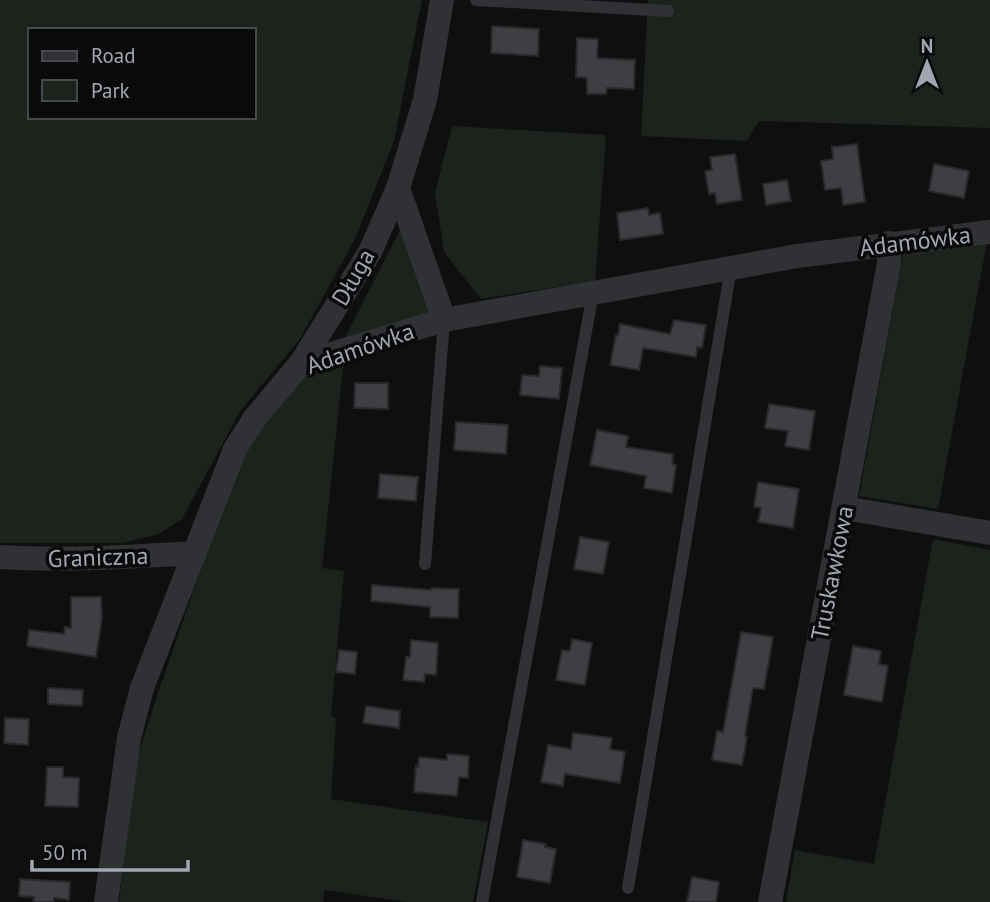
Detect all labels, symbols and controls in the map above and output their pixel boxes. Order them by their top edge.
legend [28,28,256,119]
north arrow [892,28,962,98]
text: N [921,34,933,58]
text: Road [91,42,135,69]
text: Park [91,77,130,104]
street label: Adamówka [858,219,972,263]
street label: Długa [324,243,382,311]
street label: Adamówka [302,315,418,381]
street label: Truskawkowa [804,503,860,643]
street label: Graniczna [47,540,149,574]
scale bar [32,828,187,872]
text: 50 m [42,839,88,866]

